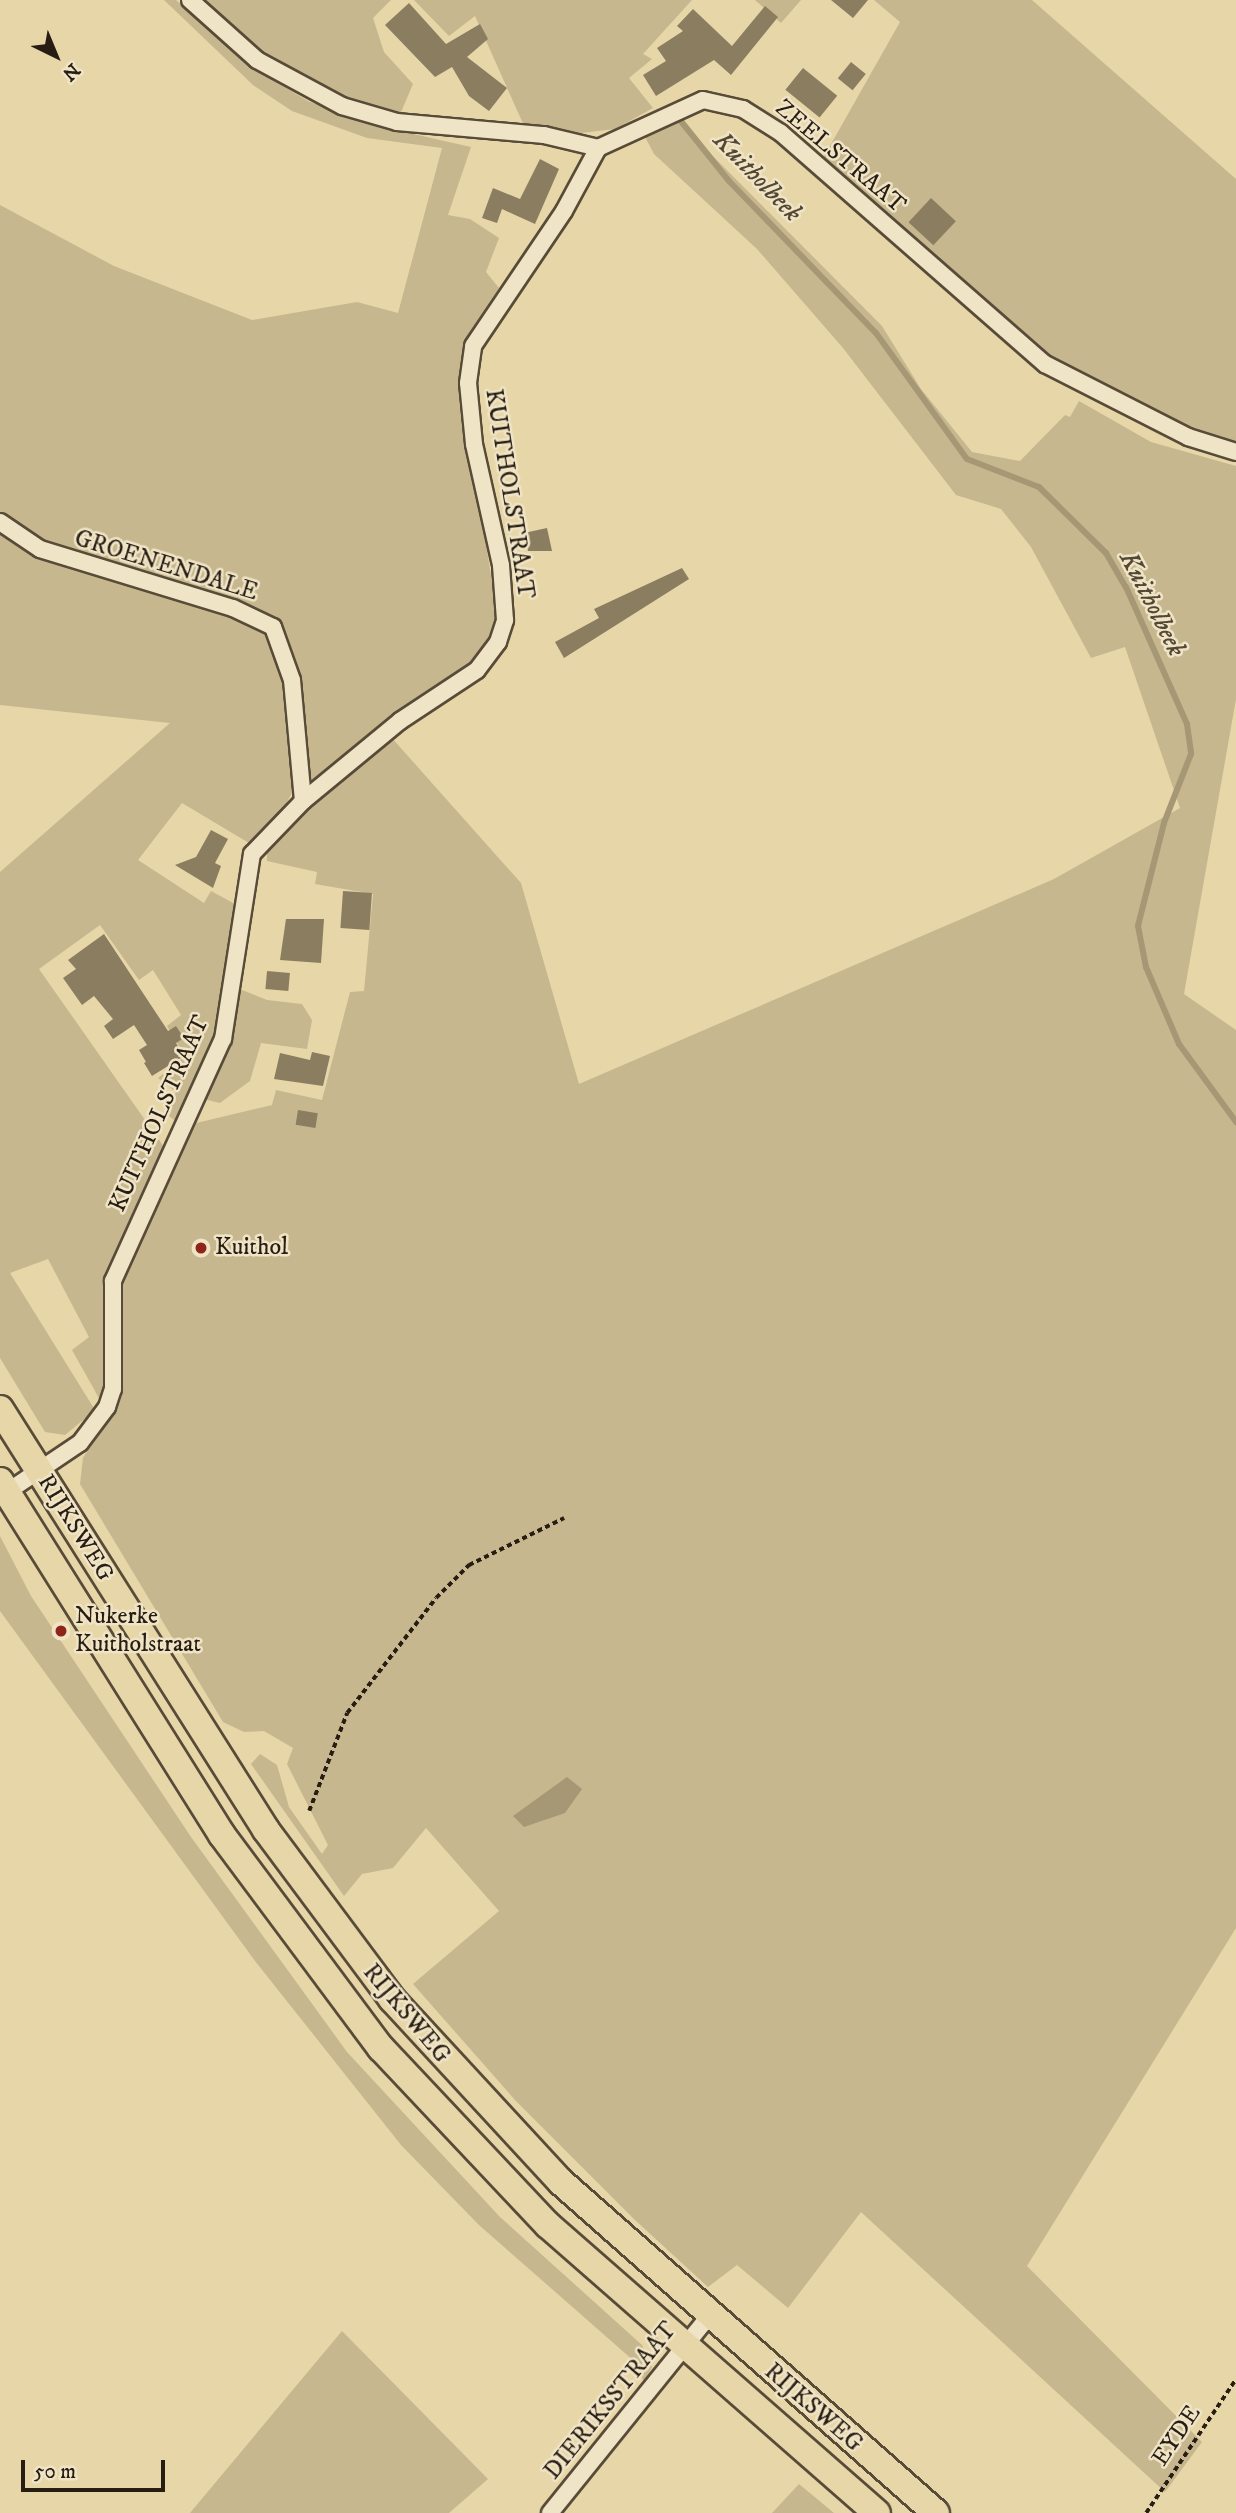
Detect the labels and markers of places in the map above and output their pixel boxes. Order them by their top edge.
place label: Kuithol [215,1234,288,1262]
marker: Kuithol [193,1240,209,1256]
place label: Nukerke Kuitholstraat [75,1603,201,1659]
marker: Nukerke Kuitholstraat [53,1623,69,1639]

